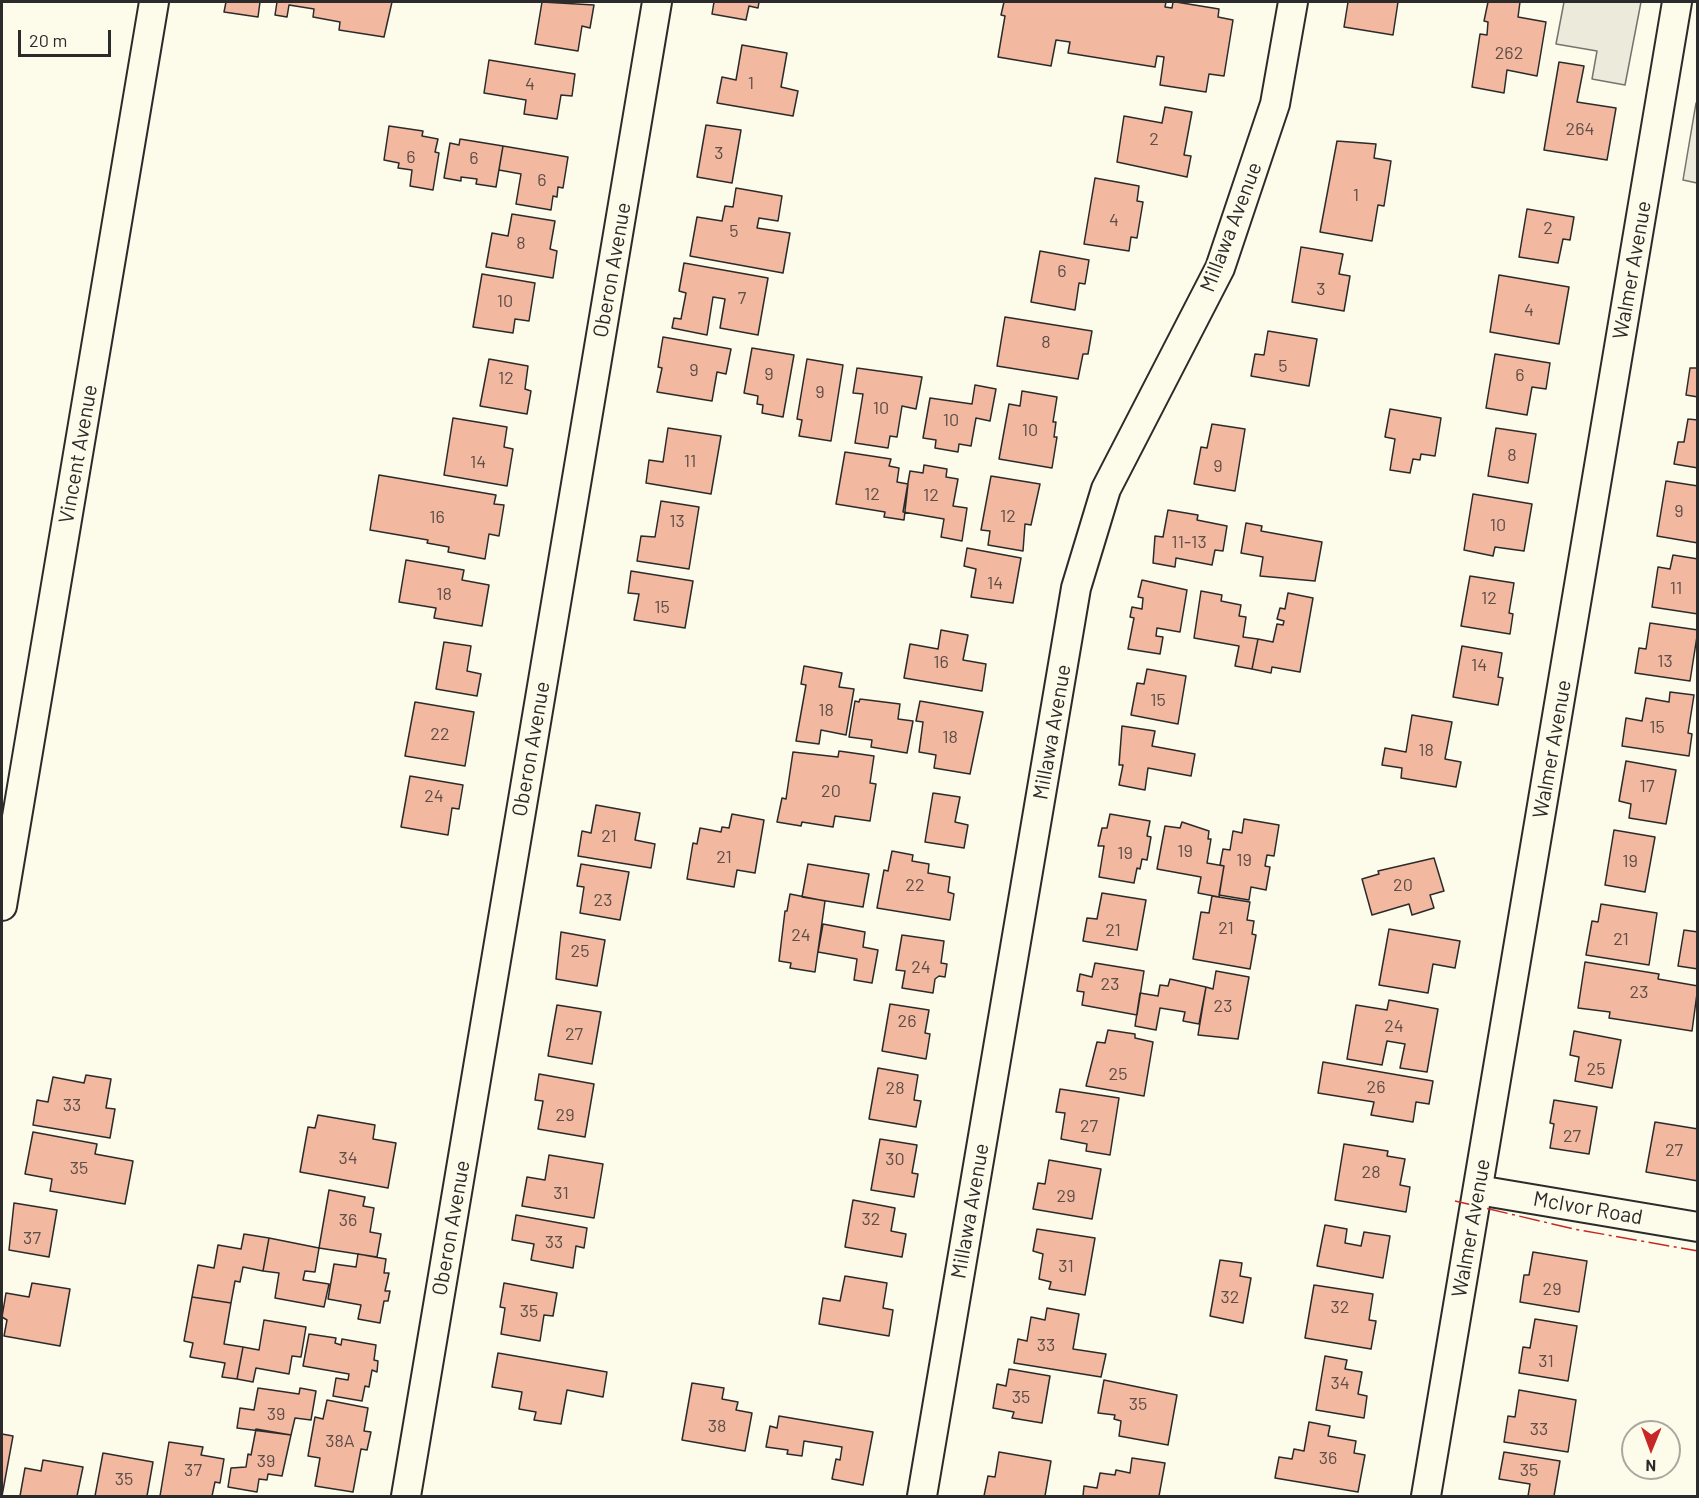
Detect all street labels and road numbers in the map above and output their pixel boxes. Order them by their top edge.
street label: Millawa Avenue [1195,158,1267,296]
street label: Walmer Avenue [1607,199,1657,341]
street label: Oberon Avenue [588,200,636,340]
street label: Vincent Avenue [53,382,103,526]
street label: Millawa Avenue [1028,662,1076,802]
street label: Walmer Avenue [1527,678,1577,820]
street label: Oberon Avenue [507,679,555,819]
street label: Millawa Avenue [946,1141,994,1281]
street label: Walmer Avenue [1446,1157,1496,1299]
street label: Oberon Avenue [427,1158,475,1298]
street label: McIvor Road [1531,1186,1645,1230]

